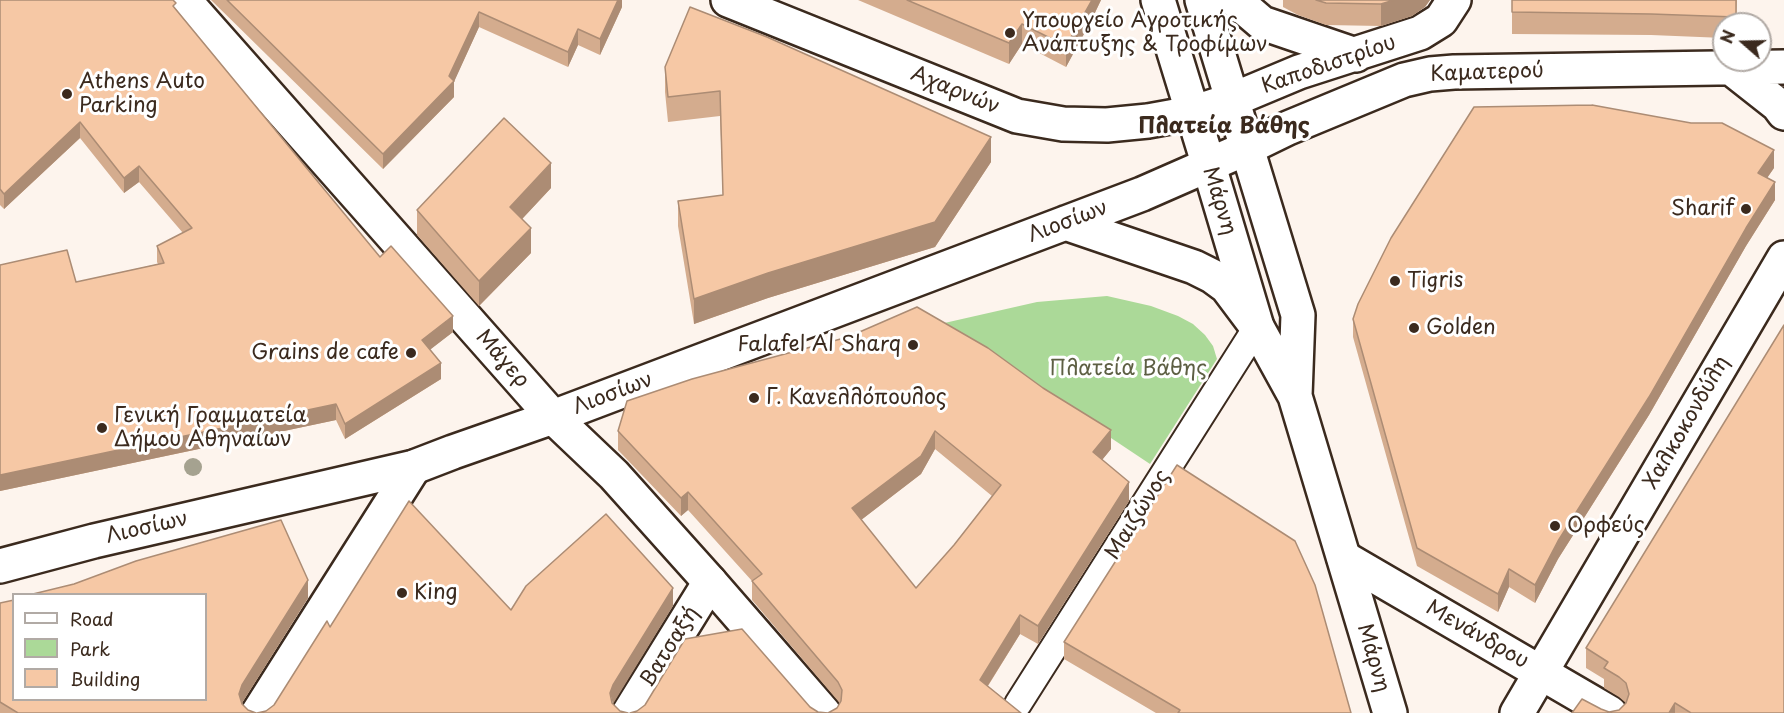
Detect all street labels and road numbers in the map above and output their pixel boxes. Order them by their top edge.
street label: Καποδιστρίου [1259,30,1399,100]
street label: Καματερού [1430,58,1544,88]
street label: Αχαρνών [907,62,1003,120]
street label: Μάρνη [1197,164,1241,238]
street label: Λιοσίων [1024,195,1112,249]
street label: Μάγερ [470,325,534,393]
street label: Χαλκοκονδύλη [1639,352,1735,494]
street label: Λιοσίων [569,367,657,421]
street label: Μαιζώνος [1101,465,1175,565]
street label: Λιοσίων [103,506,191,550]
street label: Μενάνδρου [1421,596,1533,674]
street label: Βατσαξή [635,602,705,692]
street label: Μάρνη [1351,621,1395,695]

